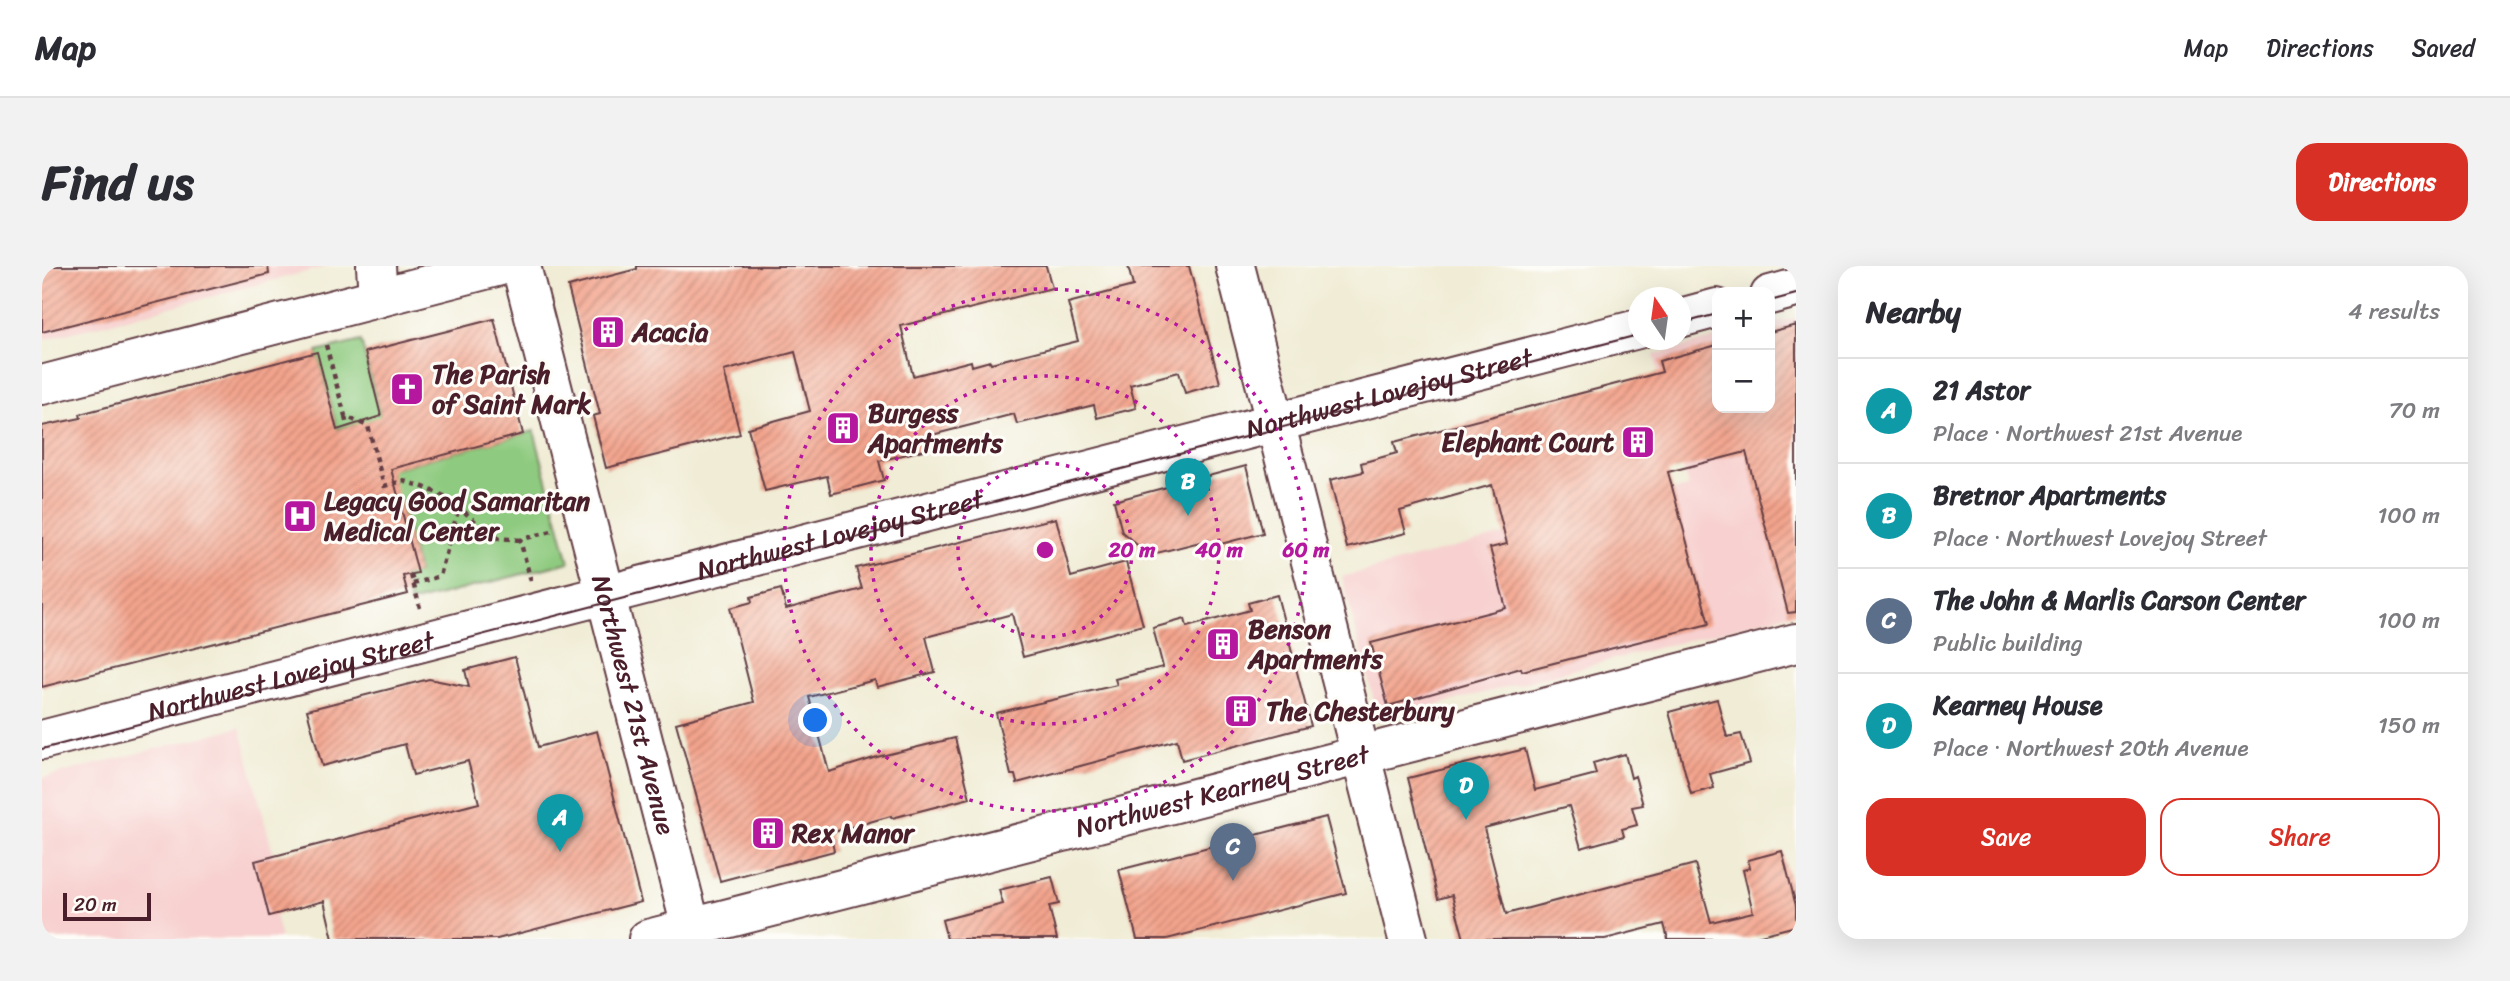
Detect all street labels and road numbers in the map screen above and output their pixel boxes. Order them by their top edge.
street label: Northwest Lovejoy Street [1241,334,1539,452]
street label: Northwest Lovejoy Street [692,475,990,593]
street label: Northwest 21st Avenue [578,570,689,840]
street label: Northwest Lovejoy Street [143,617,441,735]
street label: Northwest Kearney Street [1070,731,1376,851]

